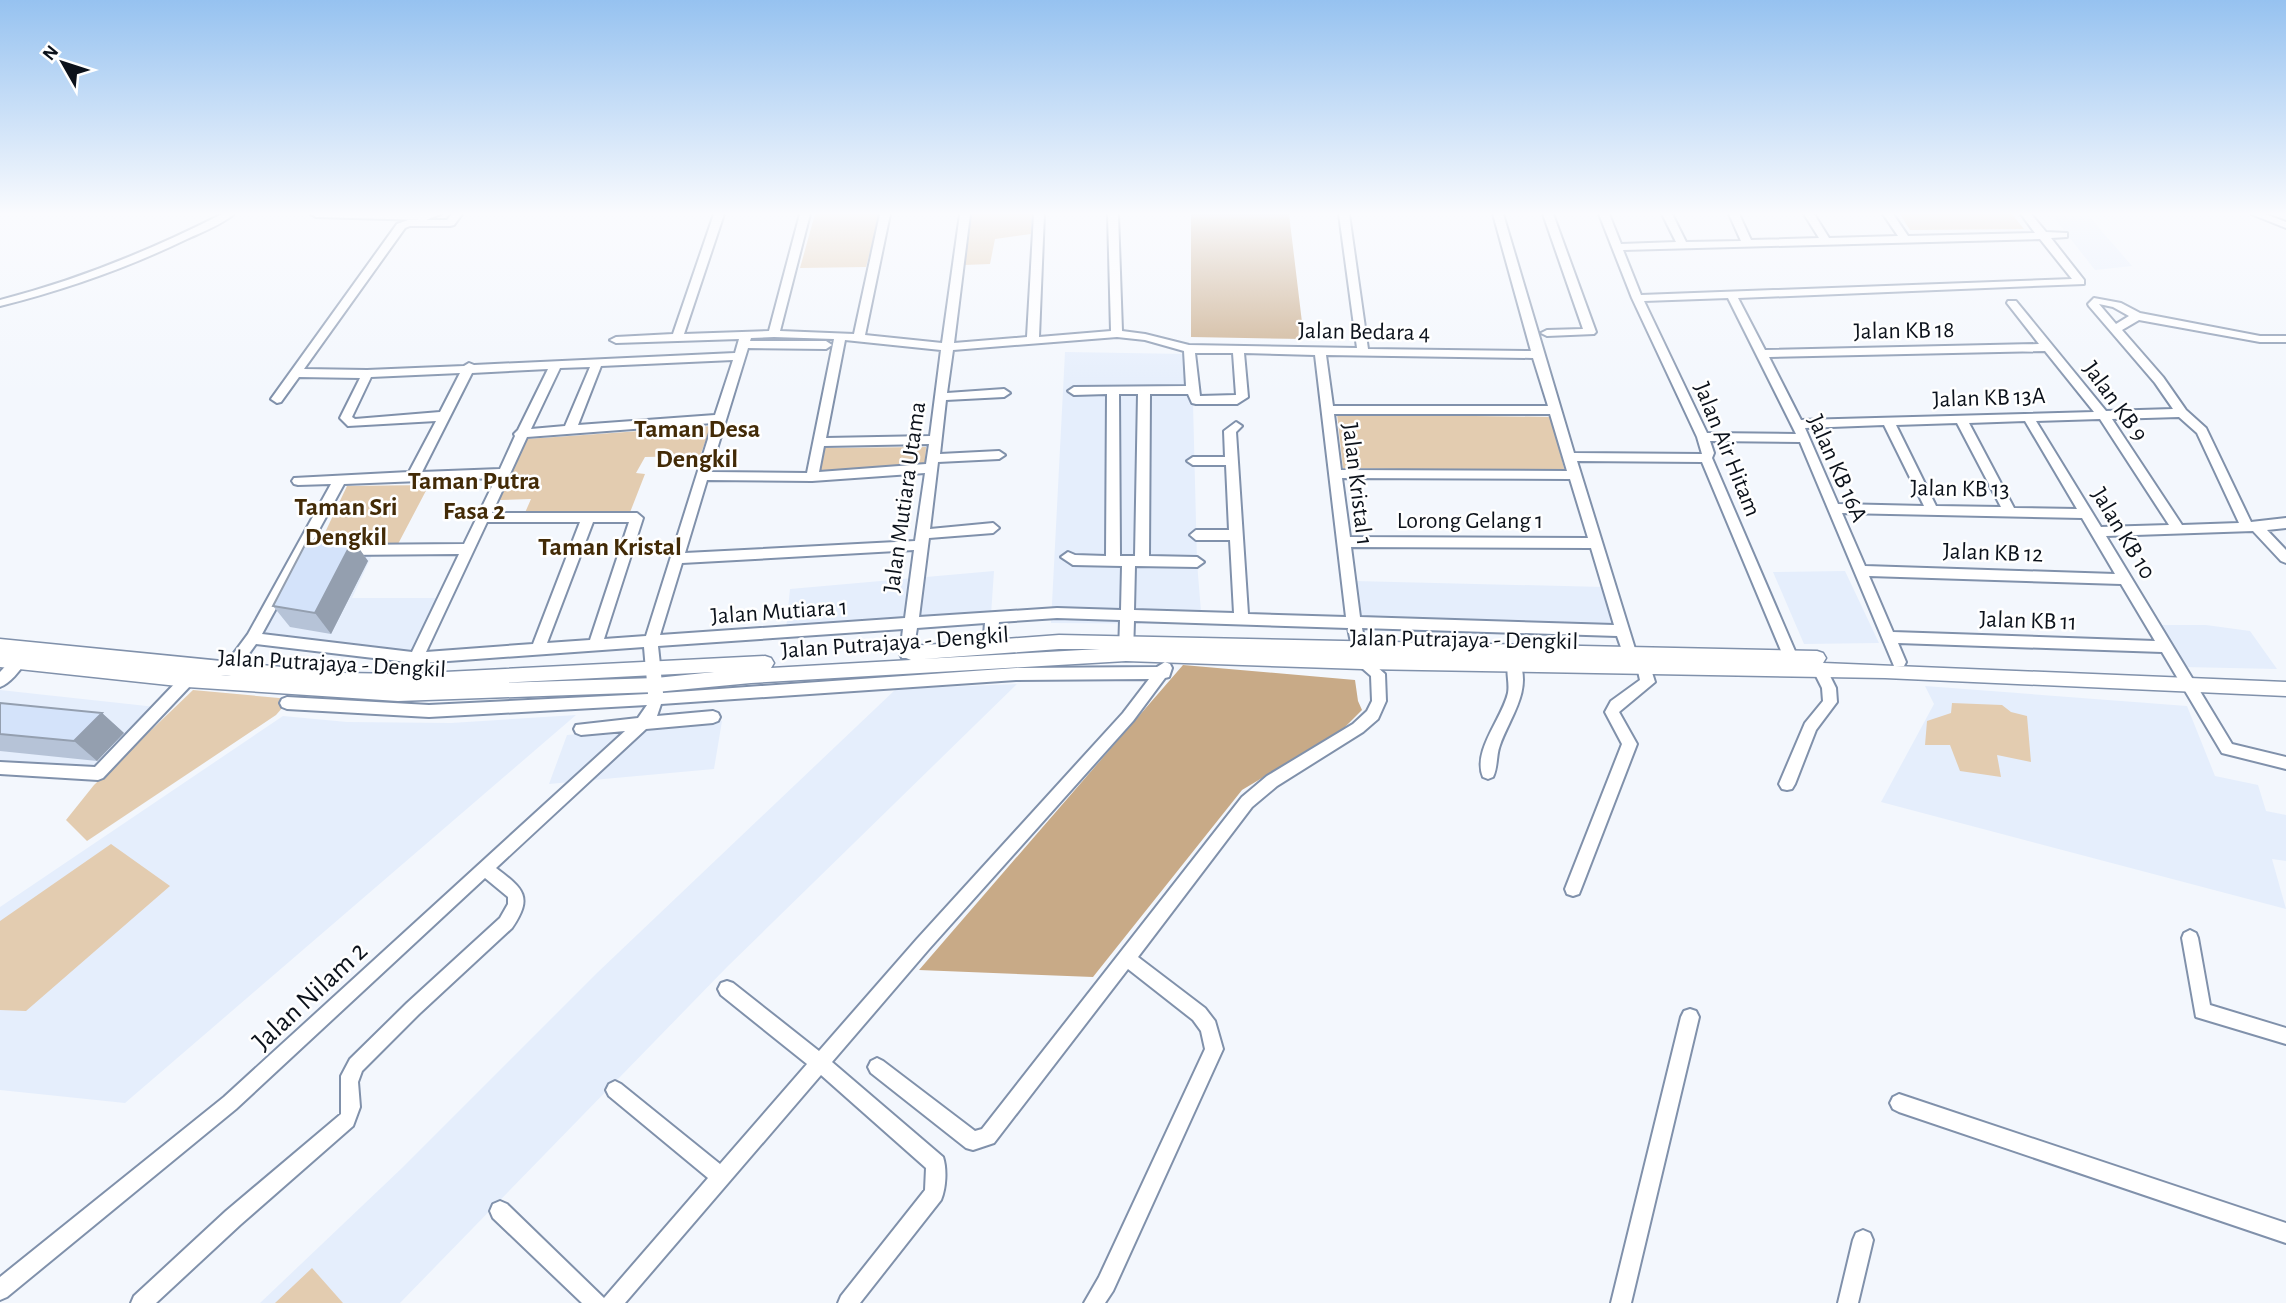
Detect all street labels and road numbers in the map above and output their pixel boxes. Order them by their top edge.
street label: Jalan KB 18 [1853,318,1955,344]
street label: Jalan Bedara 4 [1298,319,1430,345]
street label: Jalan KB 9 [2078,357,2152,446]
street label: Jalan Air Hitam [1689,379,1765,520]
street label: Jalan KB 13A [1932,384,2046,412]
street label: Jalan Mutiara Utama [880,400,930,594]
street label: Jalan KB 16A [1803,411,1871,526]
street label: Jalan Kristal 1 [1338,421,1376,547]
street label: Jalan KB 13 [1910,476,2010,502]
street label: Jalan KB 10 [2087,484,2160,583]
street label: Lorong Gelang 1 [1397,509,1543,533]
street label: Jalan KB 12 [1942,539,2044,567]
street label: Jalan Mutiara 1 [710,595,848,629]
street label: Jalan KB 11 [1979,607,2077,635]
street label: Jalan Putrajaya - Dengkil [780,623,1010,663]
street label: Jalan Putrajaya - Dengkil [1350,626,1578,654]
street label: Jalan Putrajaya - Dengkil [217,646,447,682]
street label: Jalan Nilam 2 [248,937,373,1056]

